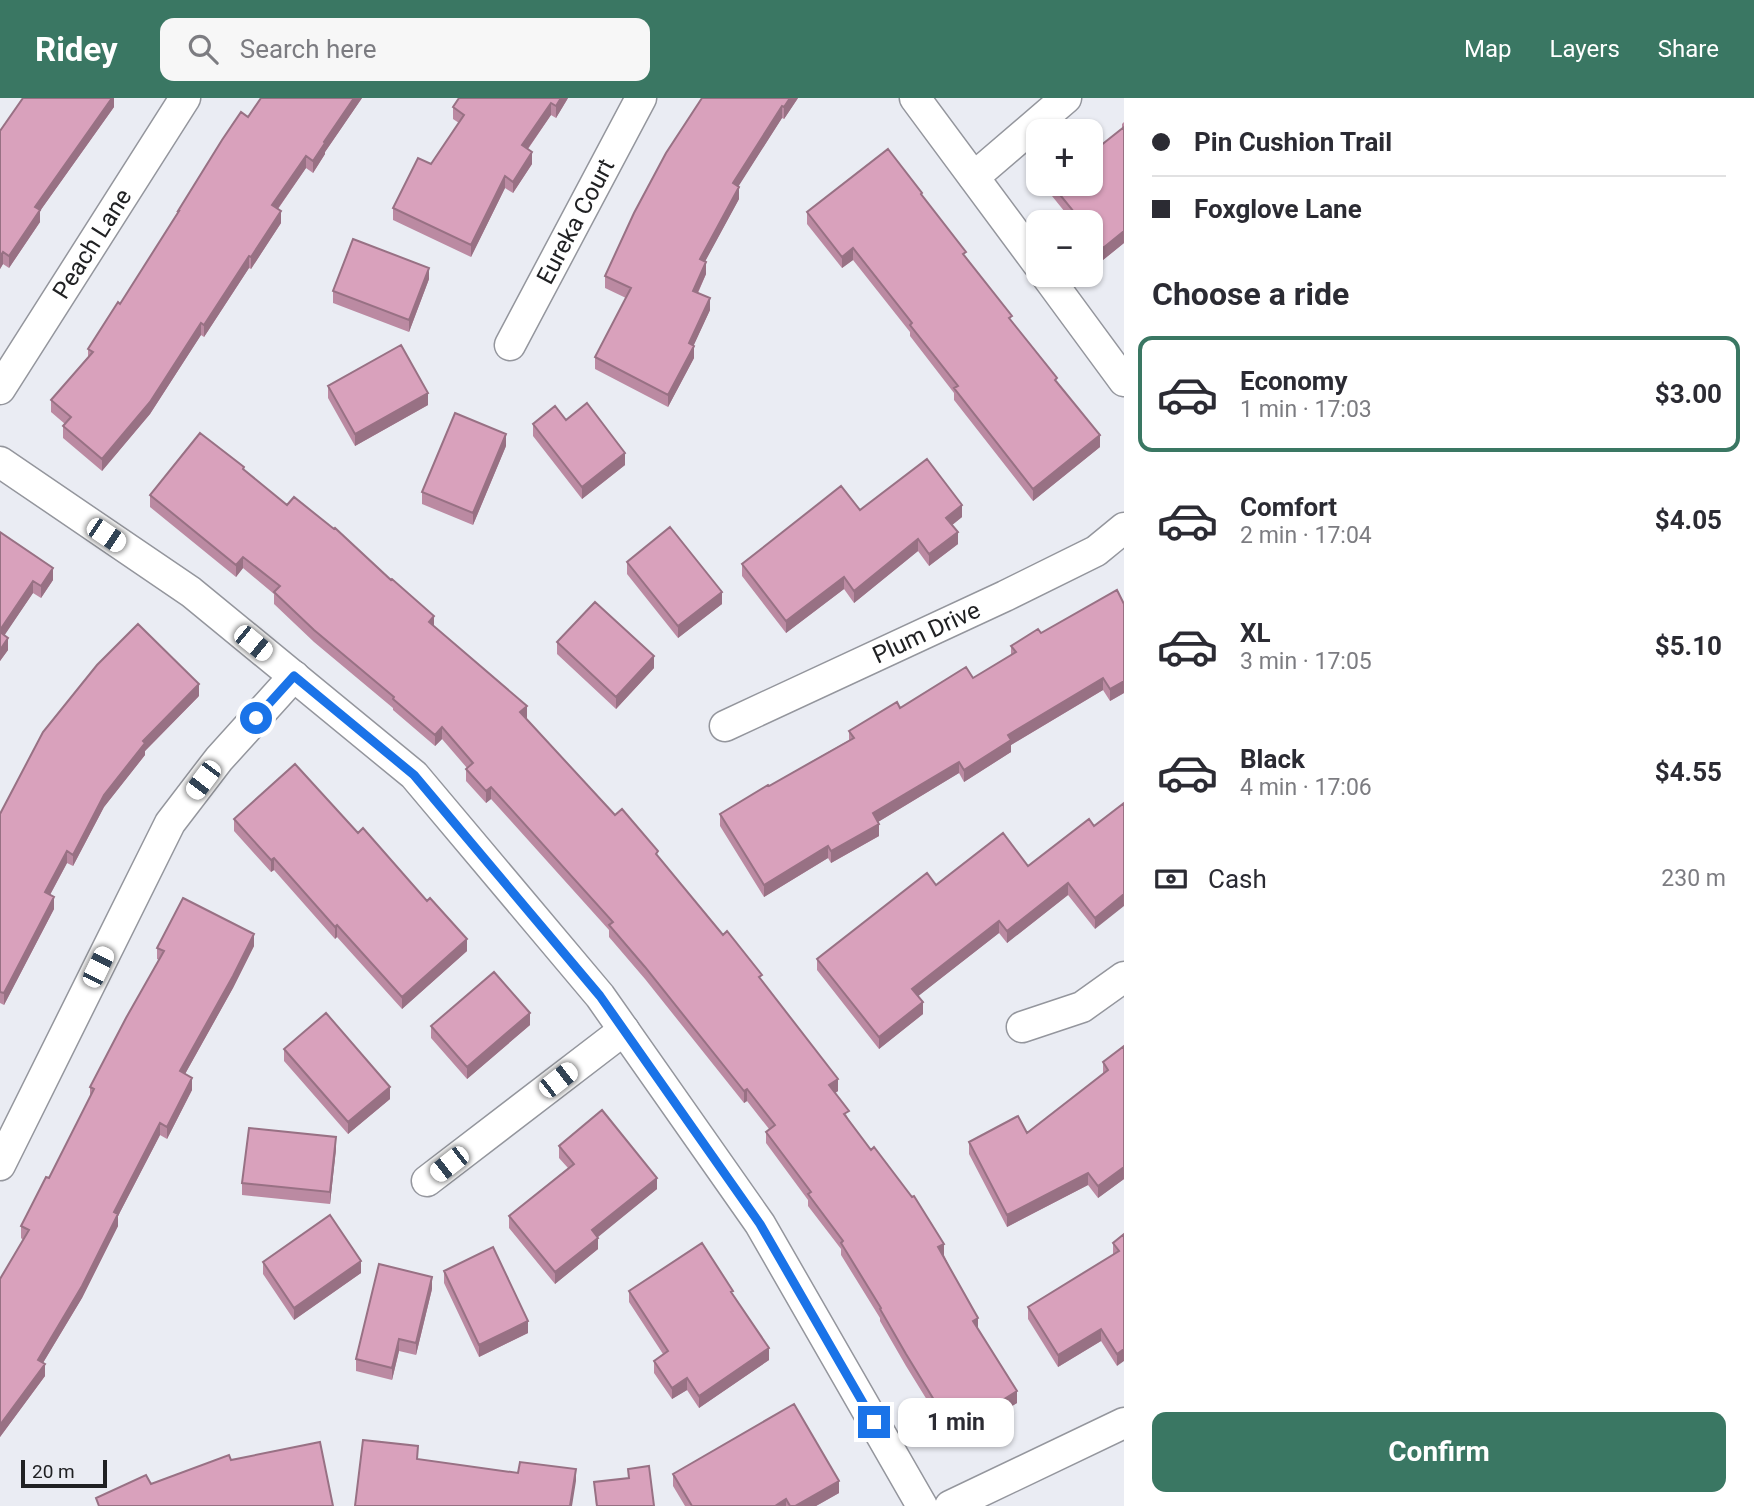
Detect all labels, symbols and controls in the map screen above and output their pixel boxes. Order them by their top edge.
search box [160,18,650,81]
text: Ridey [35,30,118,69]
icon: search [184,30,222,68]
text: Search here [240,34,376,64]
text: Map [1464,35,1512,63]
text: Layers [1550,35,1620,63]
text: Share [1658,35,1719,63]
map controls [1026,119,1103,287]
button: + [1026,119,1103,196]
text: Pin Cushion Trail [1194,127,1392,157]
street label: Eureka Court [531,154,620,289]
street label: Peach Lane [47,184,137,304]
text: Foxglove Lane [1194,194,1362,224]
button: − [1026,210,1103,287]
text: Choose a ride [1152,275,1349,313]
icon: car [1156,363,1219,426]
text: Economy [1240,366,1347,396]
text: $3.00 [1655,379,1722,409]
text: 1 min · 17:03 [1240,396,1372,423]
icon: car [1156,489,1219,552]
text: Comfort [1240,492,1337,522]
text: $4.05 [1655,505,1722,535]
car [83,515,130,555]
text: 2 min · 17:04 [1240,522,1372,549]
street label: Plum Drive [868,596,984,669]
icon: car [1156,615,1219,678]
text: XL [1240,618,1271,648]
car [231,622,276,664]
text: $5.10 [1655,631,1722,661]
text: 3 min · 17:05 [1240,648,1372,675]
route start [240,702,272,734]
icon: car [1156,741,1219,804]
text: Black [1240,744,1305,774]
car [182,757,225,803]
text: $4.55 [1655,757,1722,787]
text: 4 min · 17:06 [1240,774,1372,801]
icon: cash [1152,860,1190,898]
text: Cash [1208,864,1267,894]
text: 230 m [1661,865,1726,892]
car [80,944,117,990]
car [535,1059,582,1101]
car [426,1143,473,1185]
callout: 1 min [898,1398,1014,1446]
route end [858,1406,890,1438]
text: 1 min [927,1409,985,1436]
button: Confirm [1152,1412,1726,1492]
scale bar [21,1457,107,1489]
text: 20 m [32,1460,75,1483]

